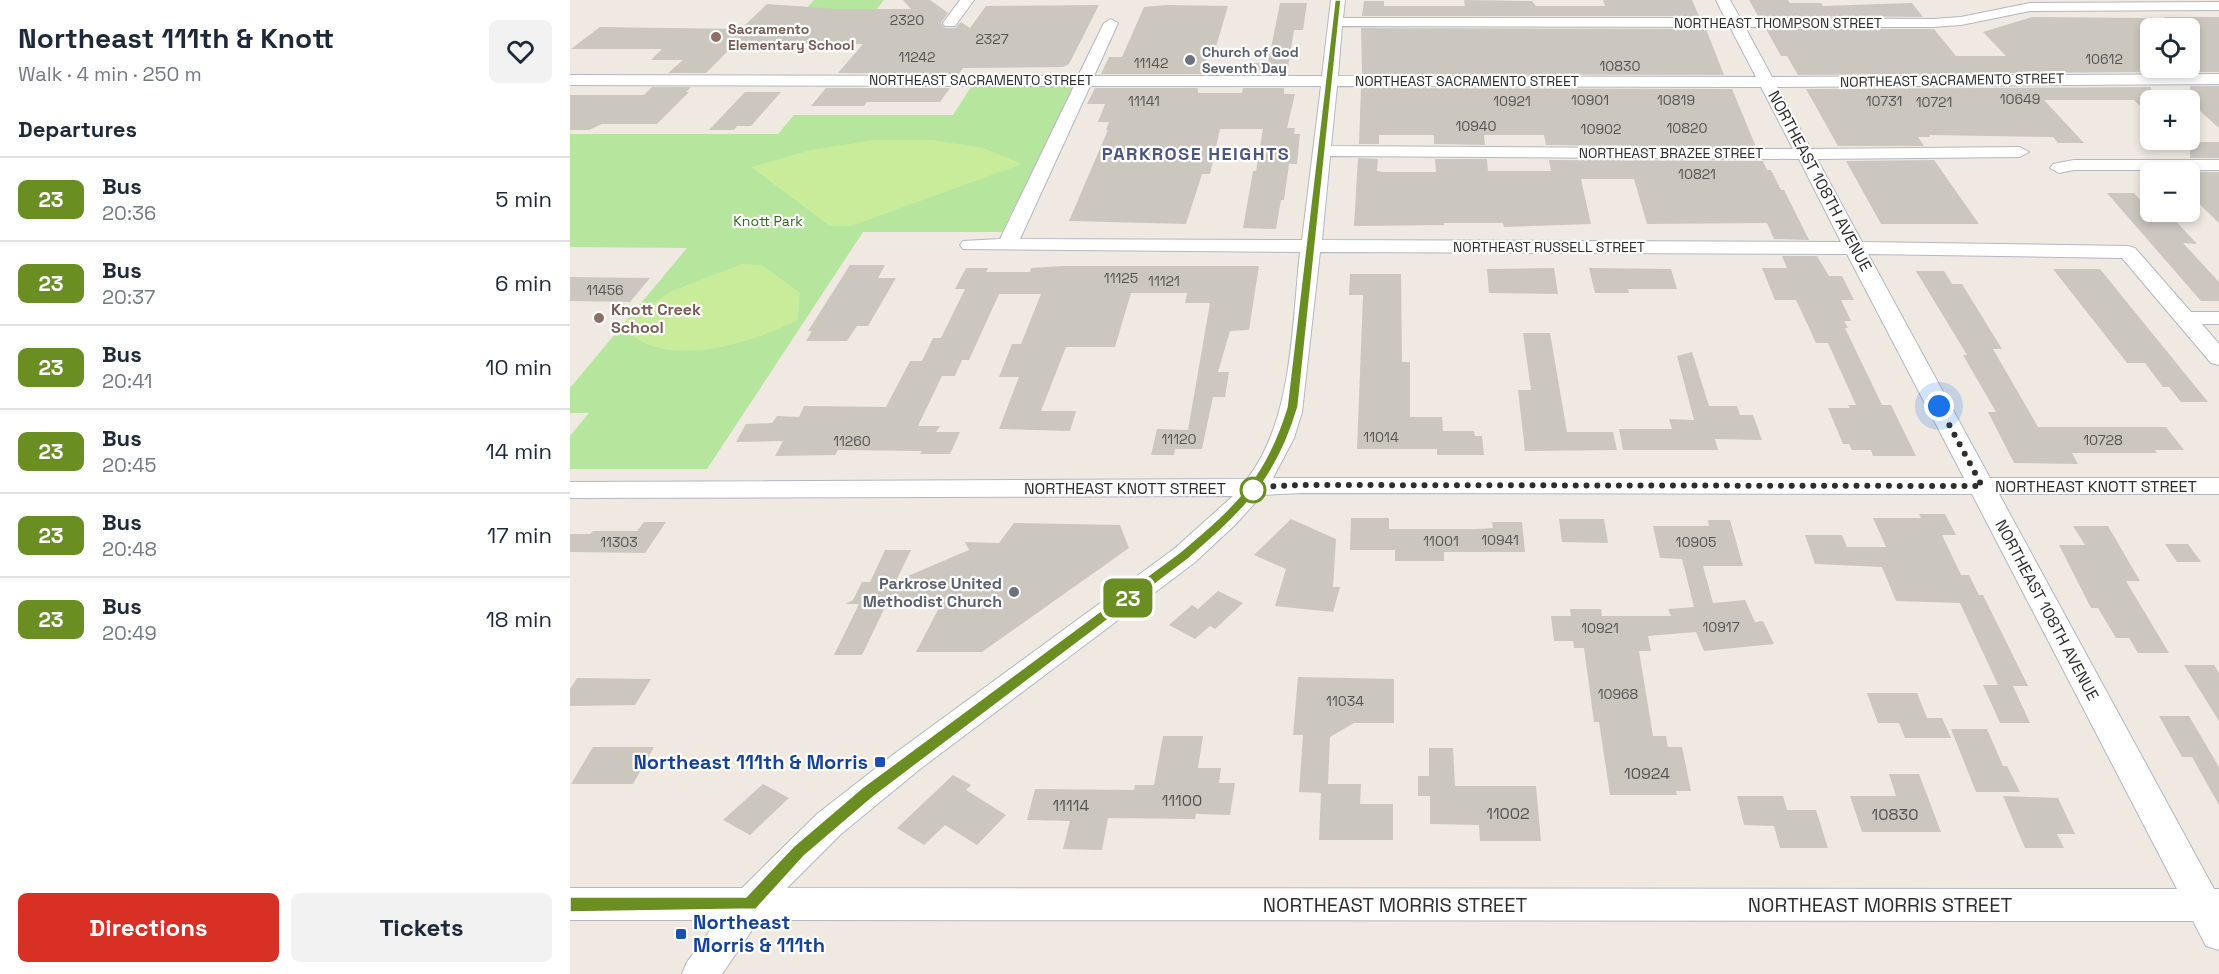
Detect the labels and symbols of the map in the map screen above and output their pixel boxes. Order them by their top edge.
house number: 2320 [890,11,924,29]
street label: NORTHEAST THOMPSON STREET [1674,14,1882,32]
place label: Sacramento Elementary School [728,20,854,54]
marker: Sacramento Elementary School [709,30,723,44]
house number: 2327 [975,30,1009,48]
place label: Church of God Seventh Day [1202,43,1299,77]
house number: 11242 [899,48,935,66]
house number: 10612 [2085,50,2123,68]
marker: Church of God Seventh Day [1183,53,1197,67]
house number: 11142 [1134,54,1168,72]
house number: 10830 [1600,57,1641,75]
street label: NORTHEAST SACRAMENTO STREET [1840,69,2064,91]
street label: NORTHEAST SACRAMENTO STREET [869,71,1093,89]
street label: NORTHEAST SACRAMENTO STREET [1355,72,1579,90]
street label: NORTHEAST 108TH AVENUE [1763,87,1877,275]
house number: 10649 [2000,90,2040,108]
house number: 10901 [1571,91,1609,109]
house number: 10819 [1657,91,1695,109]
house number: 11141 [1128,92,1160,110]
house number: 10921 [1493,92,1531,110]
house number: 10731 [1866,92,1902,110]
house number: 10721 [1916,93,1952,111]
house number: 10940 [1455,117,1497,135]
house number: 10820 [1667,119,1708,137]
house number: 10902 [1581,120,1621,138]
district label: PARKROSE HEIGHTS [1102,142,1290,165]
street label: NORTHEAST BRAZEE STREET [1579,144,1763,162]
house number: 10821 [1678,165,1716,183]
park label: Knott Park [733,212,803,230]
street label: NORTHEAST RUSSELL STREET [1453,238,1645,256]
house number: 11125 [1104,269,1138,287]
house number: 11121 [1148,272,1180,290]
house number: 11456 [586,281,624,299]
place label: Knott Creek School [611,299,701,338]
marker: Knott Creek School [592,311,606,325]
your location [1924,391,1954,421]
house number: 11014 [1363,428,1399,446]
house number: 11120 [1162,430,1197,448]
house number: 10728 [2083,431,2123,449]
house number: 11260 [833,432,871,450]
street label: NORTHEAST KNOTT STREET [1995,476,2197,497]
unlabelled marker [1240,477,1266,503]
street label: NORTHEAST KNOTT STREET [1024,478,1226,499]
street label: NORTHEAST 108TH AVENUE [1990,516,2104,704]
house number: 10941 [1481,531,1519,549]
house number: 11001 [1423,532,1459,550]
house number: 11303 [600,533,638,551]
house number: 10905 [1676,533,1716,551]
place label: Parkrose United Methodist Church [863,573,1002,612]
line badge: 23 [1101,578,1155,618]
marker: Parkrose United Methodist Church [1007,585,1021,599]
house number: 10917 [1702,618,1740,636]
house number: 10921 [1581,619,1619,637]
house number: 10968 [1598,685,1639,703]
house number: 11034 [1326,692,1364,710]
place label: Northeast 111th & Morris [633,749,868,775]
marker: Northeast 111th & Morris [873,755,887,769]
house number: 10924 [1624,763,1670,784]
house number: 11100 [1162,790,1202,811]
house number: 11114 [1053,795,1089,816]
house number: 11002 [1486,803,1530,824]
house number: 10830 [1872,804,1918,825]
street label: NORTHEAST MORRIS STREET [1263,892,1527,918]
street label: NORTHEAST MORRIS STREET [1748,892,2012,918]
place label: Northeast Morris & 111th [693,909,825,958]
marker: Northeast Morris & 111th [674,927,688,941]

